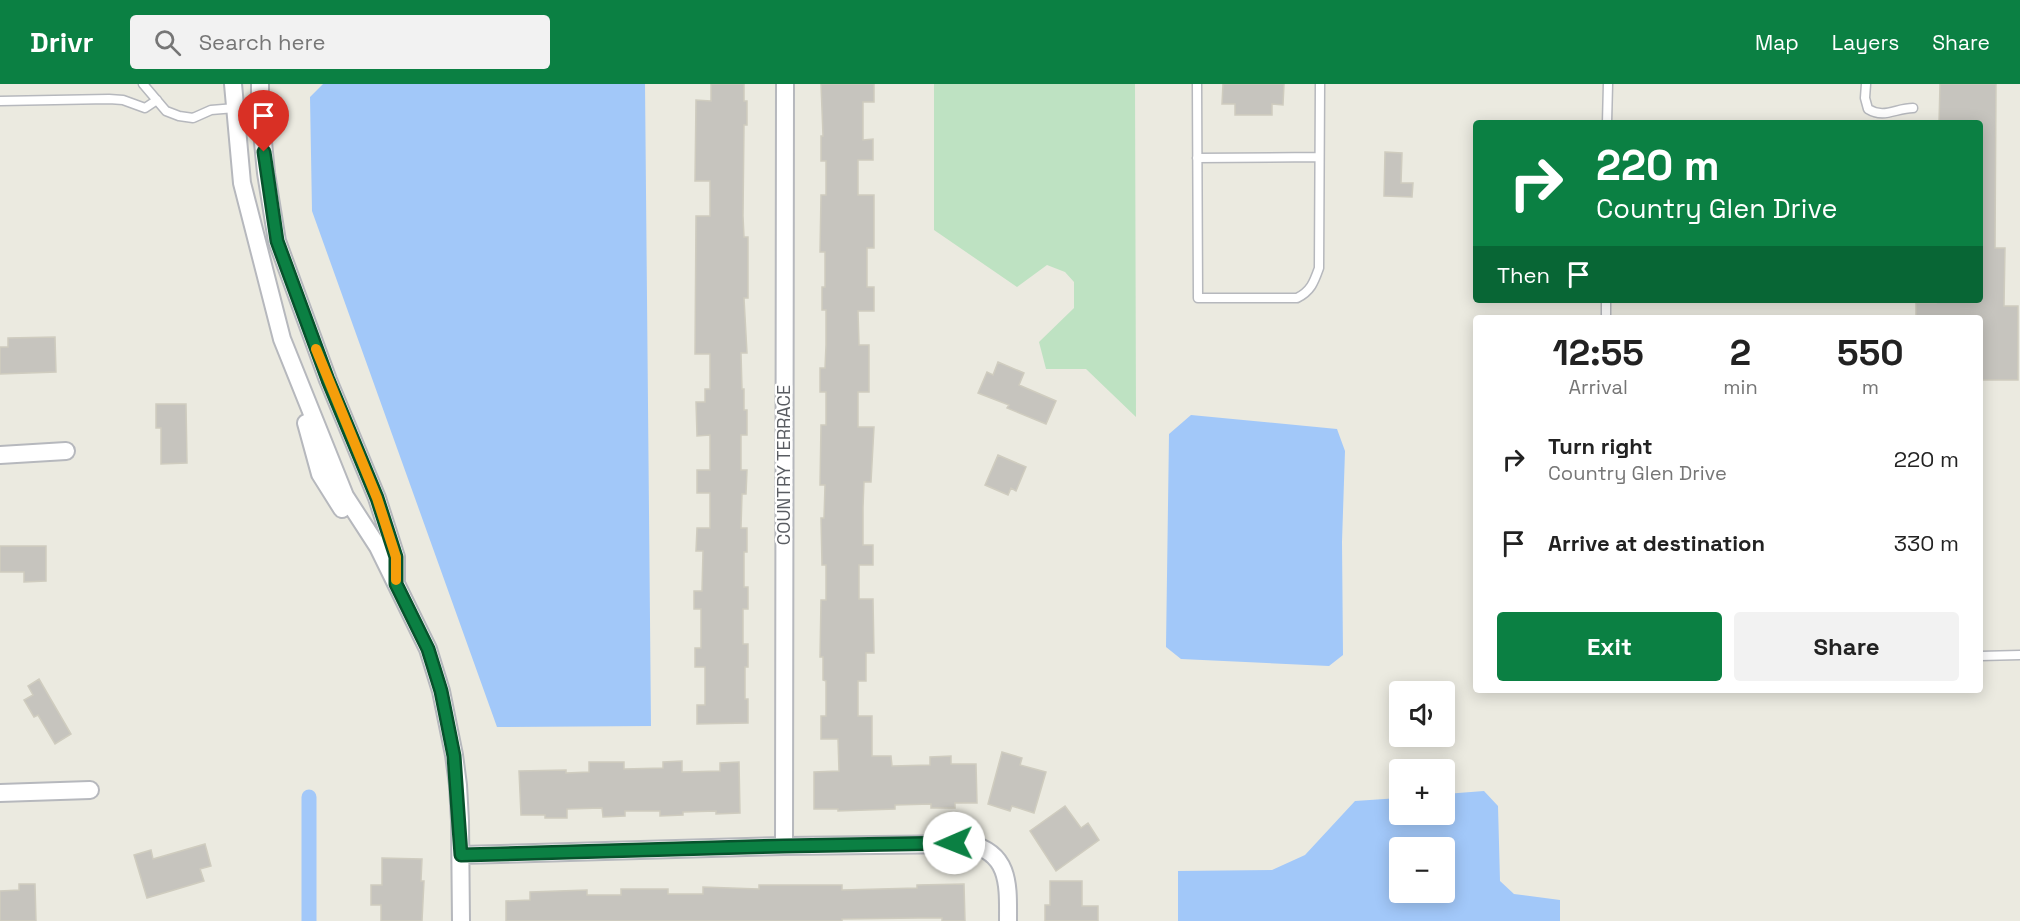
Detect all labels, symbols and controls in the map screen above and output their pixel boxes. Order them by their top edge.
search box [130,15,550,69]
text: Drivr [30,24,94,60]
icon: search [151,26,184,59]
text: Search here [199,28,325,56]
text: Map [1755,29,1799,56]
text: Layers [1832,29,1899,56]
text: Share [1932,29,1990,56]
pin [238,90,289,152]
icon: arrive [247,99,280,132]
text: 220 m [1596,139,1720,192]
icon: right [1497,144,1575,222]
text: Country Glen Drive [1596,191,1837,226]
icon: arrive [1562,258,1595,291]
text: Then [1497,261,1550,289]
text: 12:55 [1552,330,1644,376]
text: 2 [1730,330,1751,376]
text: 550 [1837,330,1904,376]
text: Arrival [1568,374,1628,400]
text: min [1723,374,1758,400]
text: m [1862,374,1879,400]
street label: COUNTRY TERRACE [772,385,795,545]
text: Turn right [1548,432,1653,460]
icon: right [1497,443,1530,476]
text: 220 m [1894,445,1959,473]
text: Country Glen Drive [1548,460,1727,486]
icon: arrive [1497,527,1530,560]
text: Arrive at destination [1548,529,1765,557]
text: 330 m [1894,529,1959,557]
button: Exit [1497,612,1722,681]
button: Share [1734,612,1959,681]
map controls [1389,681,1455,903]
button: sound [1389,681,1455,747]
button: + [1389,759,1455,825]
position arrow [922,811,986,875]
button: − [1389,837,1455,903]

